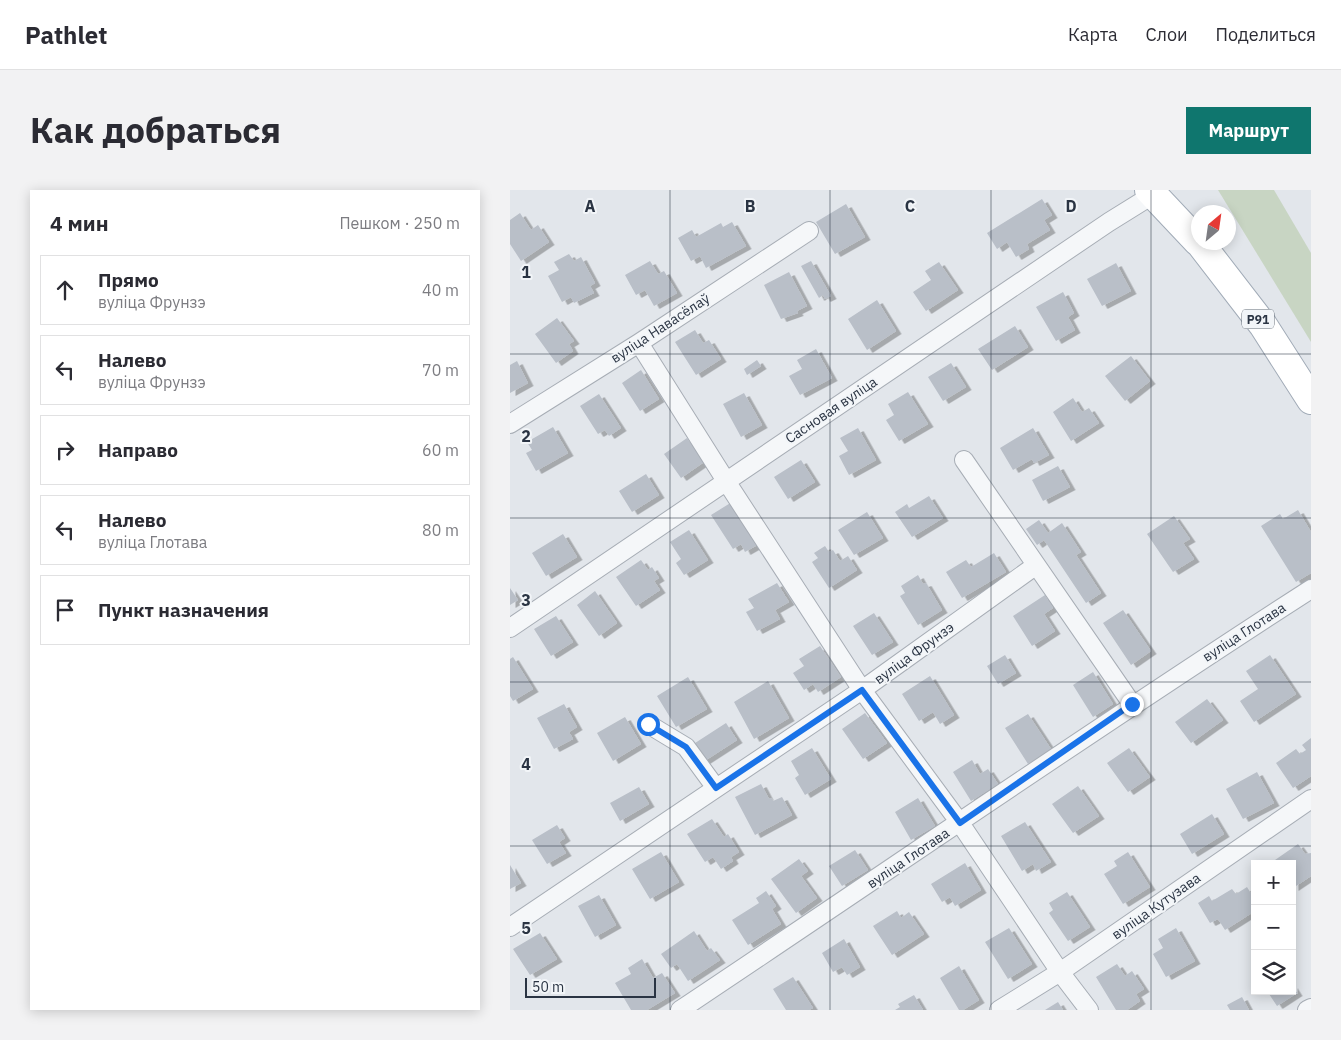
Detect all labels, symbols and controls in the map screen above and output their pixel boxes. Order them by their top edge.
text: Pathlet [25,19,107,51]
text: Карта [1068,23,1118,46]
text: Слои [1146,23,1188,46]
text: Поделиться [1216,23,1316,46]
text: Как добраться [30,107,281,153]
button: Маршрут [1186,107,1311,154]
text: A [585,196,596,216]
text: B [745,196,756,216]
text: C [905,196,915,216]
text: D [1065,196,1077,216]
north arrow [1191,205,1236,250]
text: 4 мин [50,209,109,237]
text: Пешком · 250 m [339,213,460,233]
text: 1 [521,262,531,282]
text: Прямо [98,268,159,292]
icon: ahead [51,276,79,304]
text: 40 m [422,280,459,300]
street label: вуліца Навасёлаў [607,289,713,367]
text: вуліца Фрунзэ [98,292,206,312]
road number: Р91 [1242,310,1274,328]
text: Налево [98,348,167,372]
icon: left [51,356,79,384]
text: 70 m [422,360,459,380]
text: вуліца Фрунзэ [98,372,206,392]
street label: Сасновая вуліца [782,372,881,447]
text: 2 [521,426,531,446]
icon: right [51,436,79,464]
text: Направо [98,438,178,462]
text: 60 m [422,440,459,460]
text: Налево [98,508,167,532]
icon: left [51,516,79,544]
text: 80 m [422,520,459,540]
text: вуліца Глотава [98,532,207,552]
text: 3 [521,590,531,610]
icon: arrive [51,596,79,624]
text: Пункт назначения [98,598,269,622]
street label: вуліца Глотава [1199,598,1289,666]
street label: вуліца Фрунзэ [871,618,957,688]
route end [1121,693,1144,716]
route start [637,713,660,736]
text: 4 [521,754,531,774]
street label: вуліца Глотава [863,823,953,892]
map controls [1251,860,1296,995]
button: + [1251,860,1296,905]
street label: вуліца Кутузава [1108,868,1204,943]
button: − [1251,905,1296,950]
text: 5 [521,918,531,938]
button: layers [1251,950,1296,995]
scale bar [525,975,656,998]
text: 50 m [532,978,564,996]

